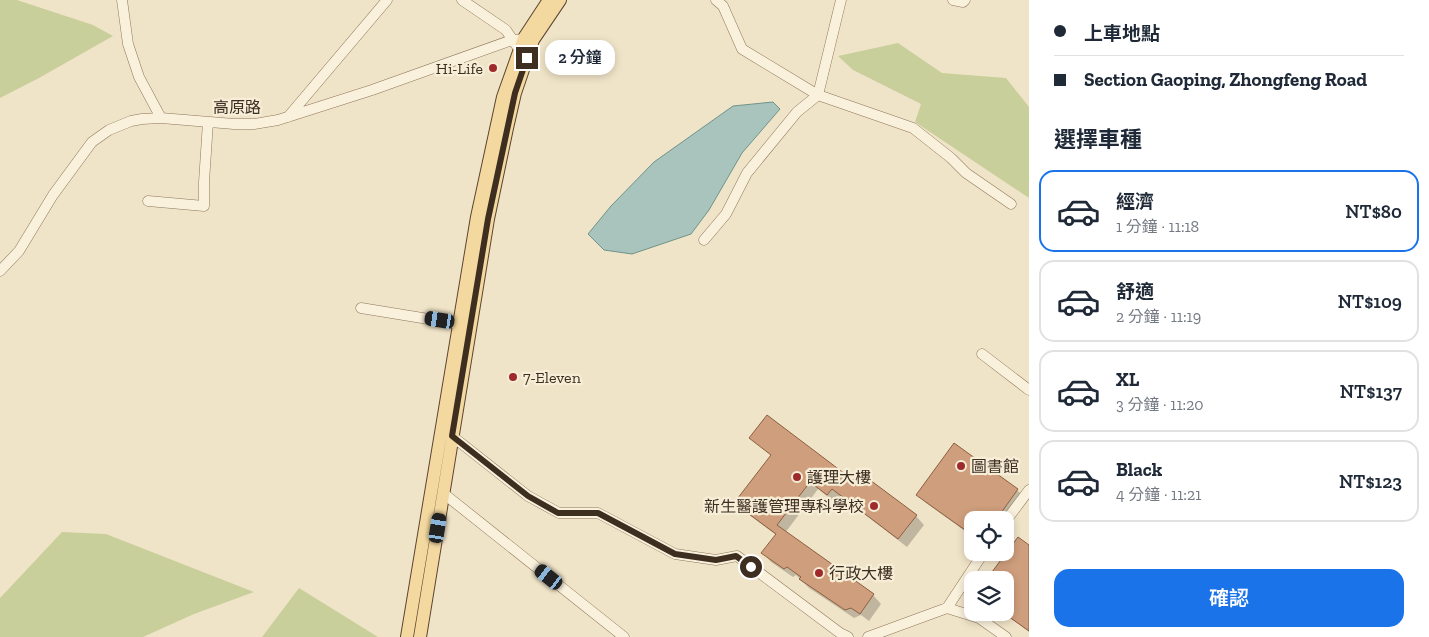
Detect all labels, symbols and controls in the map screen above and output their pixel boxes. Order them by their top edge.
text: 上車地點 [1084,22,1160,45]
callout: 2 分鐘 [544,40,614,76]
route end [516,47,538,69]
text: 2 分鐘 [558,48,602,67]
place label: Hi-Life [436,59,483,78]
marker: Hi-Life [487,62,499,74]
text: Section Gaoping, Zhongfeng Road [1084,68,1367,91]
street label: 高原路 [213,98,261,117]
text: 選擇車種 [1054,126,1142,153]
icon: car [1056,189,1101,234]
text: 經濟 [1116,190,1154,213]
text: NT$80 [1345,200,1402,223]
text: 1 分鐘 · 11:18 [1116,217,1199,236]
icon: car [1056,279,1101,324]
text: 舒適 [1116,280,1154,303]
text: NT$109 [1338,290,1402,313]
text: 2 分鐘 · 11:19 [1116,307,1201,326]
car [424,310,455,330]
place label: 7-Eleven [523,368,582,387]
text: XL [1116,368,1139,391]
icon: car [1056,369,1101,414]
marker: 7-Eleven [507,371,519,383]
text: NT$137 [1340,380,1402,403]
text: 3 分鐘 · 11:20 [1116,395,1204,414]
place label: 圖書館 [971,457,1019,476]
text: Black [1116,458,1162,481]
icon: car [1056,459,1101,504]
marker: 圖書館 [955,460,967,472]
place label: 護理大樓 [807,468,871,487]
text: NT$123 [1339,470,1402,493]
marker: 護理大樓 [791,471,803,483]
text: 4 分鐘 · 11:21 [1116,485,1201,504]
place label: 新生醫護管理專科學校 [704,497,864,516]
marker: 新生醫護管理專科學校 [868,500,880,512]
map controls [964,511,1014,621]
button: locate [964,511,1014,561]
car [428,512,447,544]
route start [740,556,762,578]
car [532,562,565,592]
place label: 行政大樓 [829,564,893,583]
marker: 行政大樓 [813,567,825,579]
button: 確認 [1054,569,1404,627]
button: layers [964,571,1014,621]

